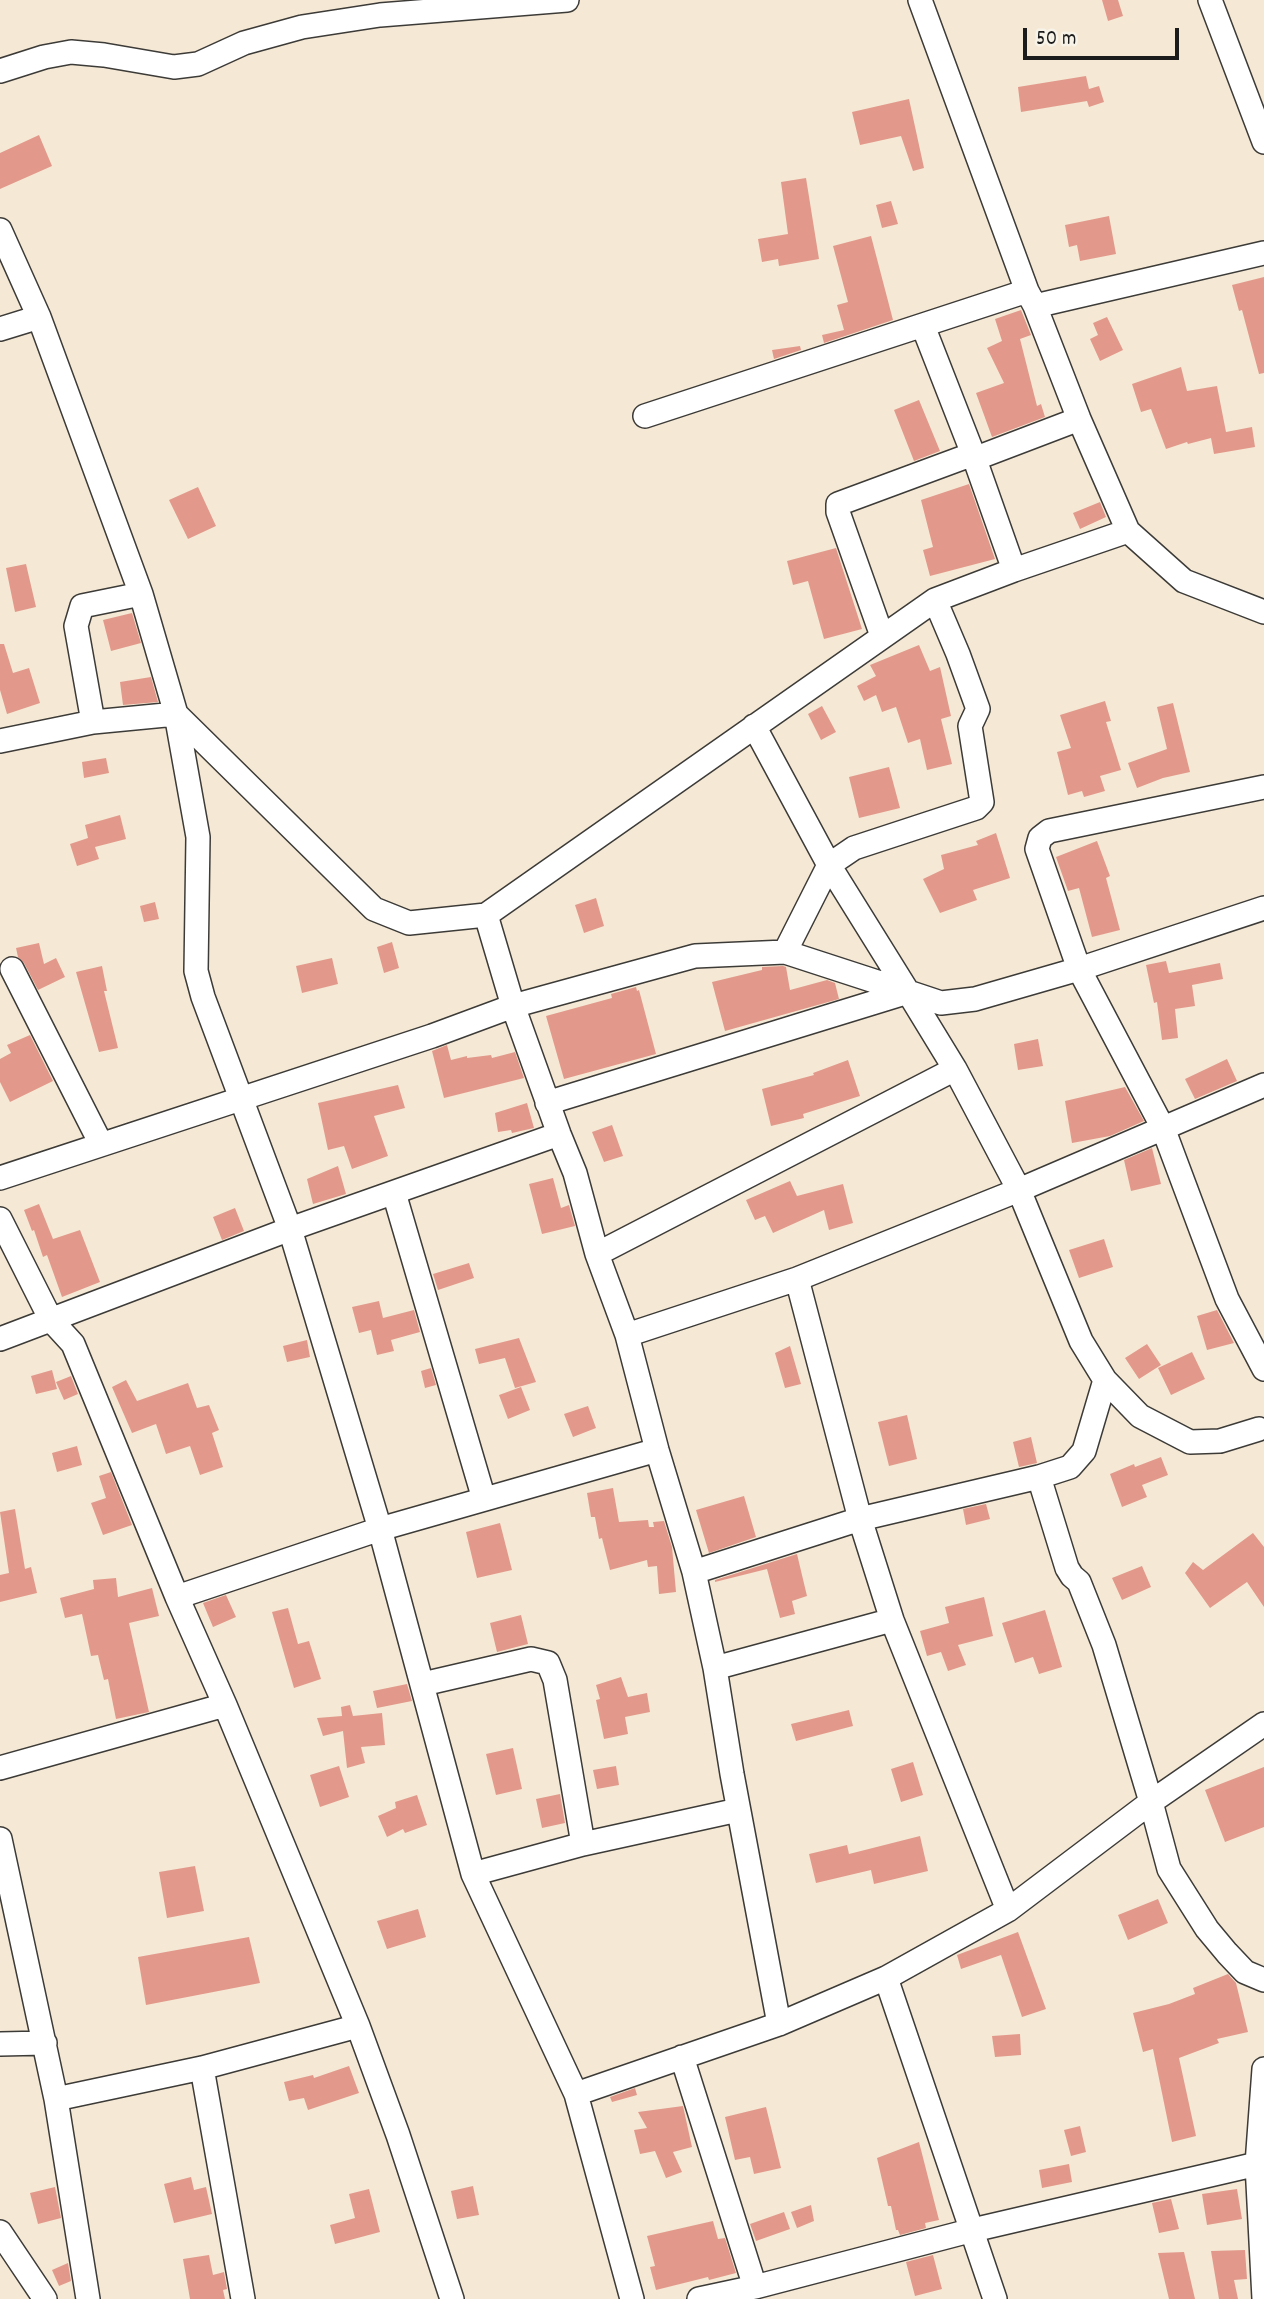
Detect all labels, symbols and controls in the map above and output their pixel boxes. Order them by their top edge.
scale bar [1026,14,1182,58]
text: 50 m [1036,25,1076,55]

